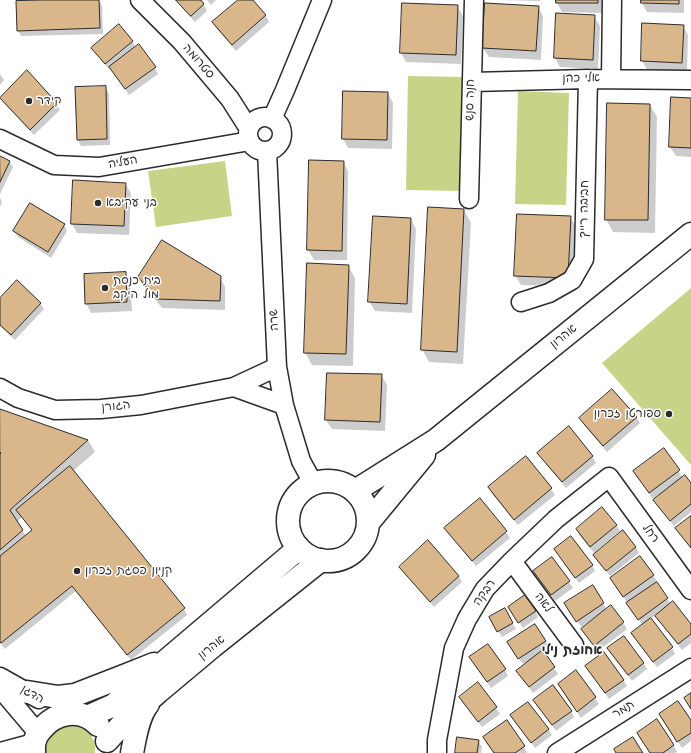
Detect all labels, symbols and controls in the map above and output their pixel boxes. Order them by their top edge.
street label: סטרומה [179,42,217,82]
street label: אלי כהן [562,71,600,87]
street label: חנה סנש [463,79,479,121]
place label: קידר [37,94,61,108]
marker: קידר [24,96,34,106]
street label: העליה [107,153,139,173]
street label: חביבה רייך [577,180,593,238]
place label: בני עקיבא [106,196,157,210]
marker: בני עקיבא [93,198,103,208]
place label: בית כנסת מול היקב [113,274,161,302]
marker: בית כנסת מול היקב [100,283,110,293]
street label: שרה [267,309,283,331]
street label: אהרון [548,322,580,352]
street label: הגורן [101,398,131,416]
place label: ספורטן זכרון [594,407,661,421]
marker: ספורטן זכרון [664,409,674,419]
street label: רחל [638,522,662,546]
place label: קניון פסגת זכרון [85,564,172,578]
marker: קניון פסגת זכרון [72,566,82,576]
street label: רבקה [471,577,499,609]
street label: לאה [531,590,555,616]
street label: אהרון [196,633,228,663]
district label: אחוזת נילי [542,643,602,659]
street label: הדגן [18,683,46,707]
street label: תמר [610,698,638,722]

